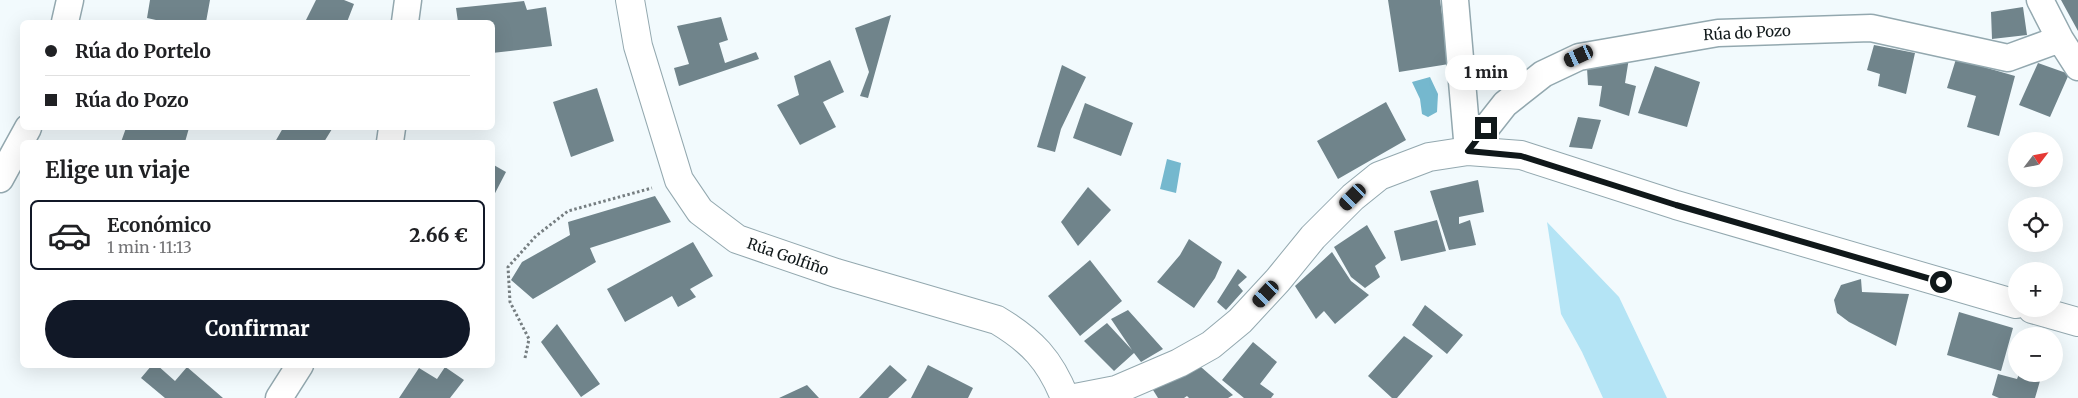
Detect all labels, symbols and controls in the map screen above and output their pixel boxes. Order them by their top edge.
street label: Rúa do Pozo [1703,21,1791,44]
text: Rúa do Portelo [75,39,211,63]
car [1562,43,1595,69]
callout: 1 min [1445,56,1527,90]
text: 1 min [1464,62,1508,82]
text: Rúa do Pozo [75,88,189,112]
route end [1475,117,1497,139]
north arrow [2008,132,2062,188]
map controls [2008,132,2063,382]
text: Elige un viaje [45,156,190,184]
car [1337,181,1368,213]
button: locate [2008,197,2063,252]
icon: car [47,213,92,258]
text: Económico [107,213,211,237]
text: 2.66 € [409,223,468,247]
street label: Rúa Golfiño [745,234,832,279]
text: 1 min · 11:13 [107,237,192,257]
button: + [2008,262,2063,317]
route start [1930,271,1952,293]
car [1250,278,1281,310]
button: Confirmar [45,300,470,358]
button: − [2008,327,2063,382]

